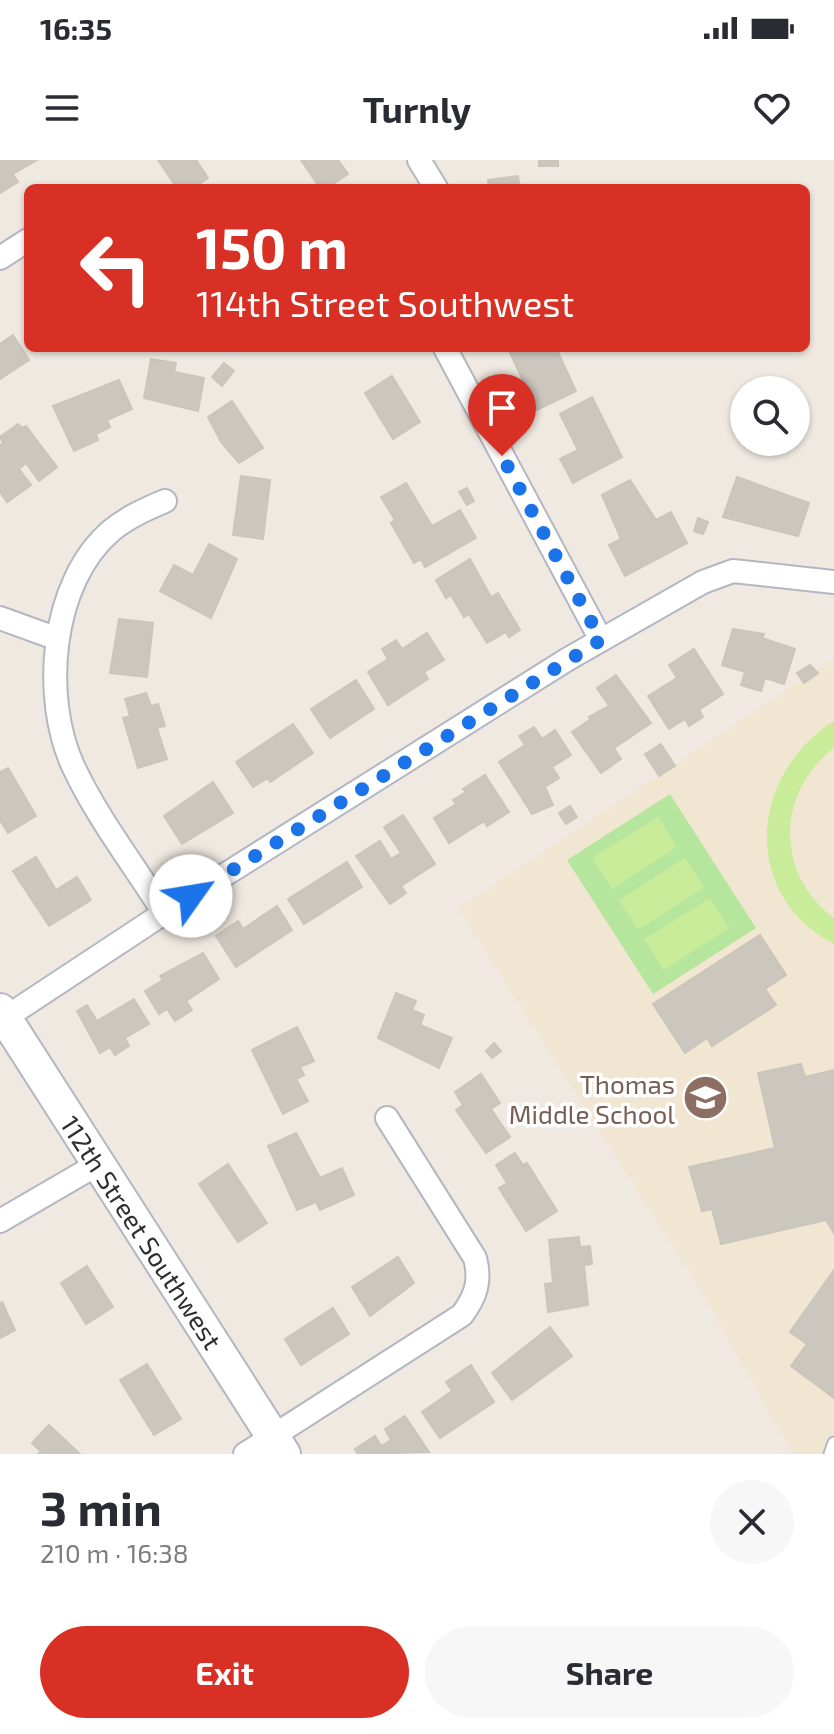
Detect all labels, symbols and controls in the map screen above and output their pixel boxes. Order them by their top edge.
text: 16:35 [40,10,112,46]
icon: menu [40,86,84,130]
icon: heart [750,86,794,130]
text: Turnly [363,87,471,130]
text: 150 m [196,213,348,280]
icon: left [64,216,168,320]
text: 114th Street Southwest [196,281,574,324]
pin [468,374,536,456]
map controls [730,376,810,456]
button: search [730,376,810,456]
icon: arrive [480,386,524,430]
position arrow [149,854,233,938]
place label: Thomas Middle School [509,1068,675,1129]
school or university icon: Thomas Middle School [682,1074,730,1122]
street label: 112th Street Southwest [55,1110,229,1354]
text: 3 min [40,1478,162,1536]
button: close [710,1480,794,1564]
text: 210 m · 16:38 [40,1537,189,1568]
button: Exit [40,1626,409,1718]
button: Share [425,1626,794,1718]

